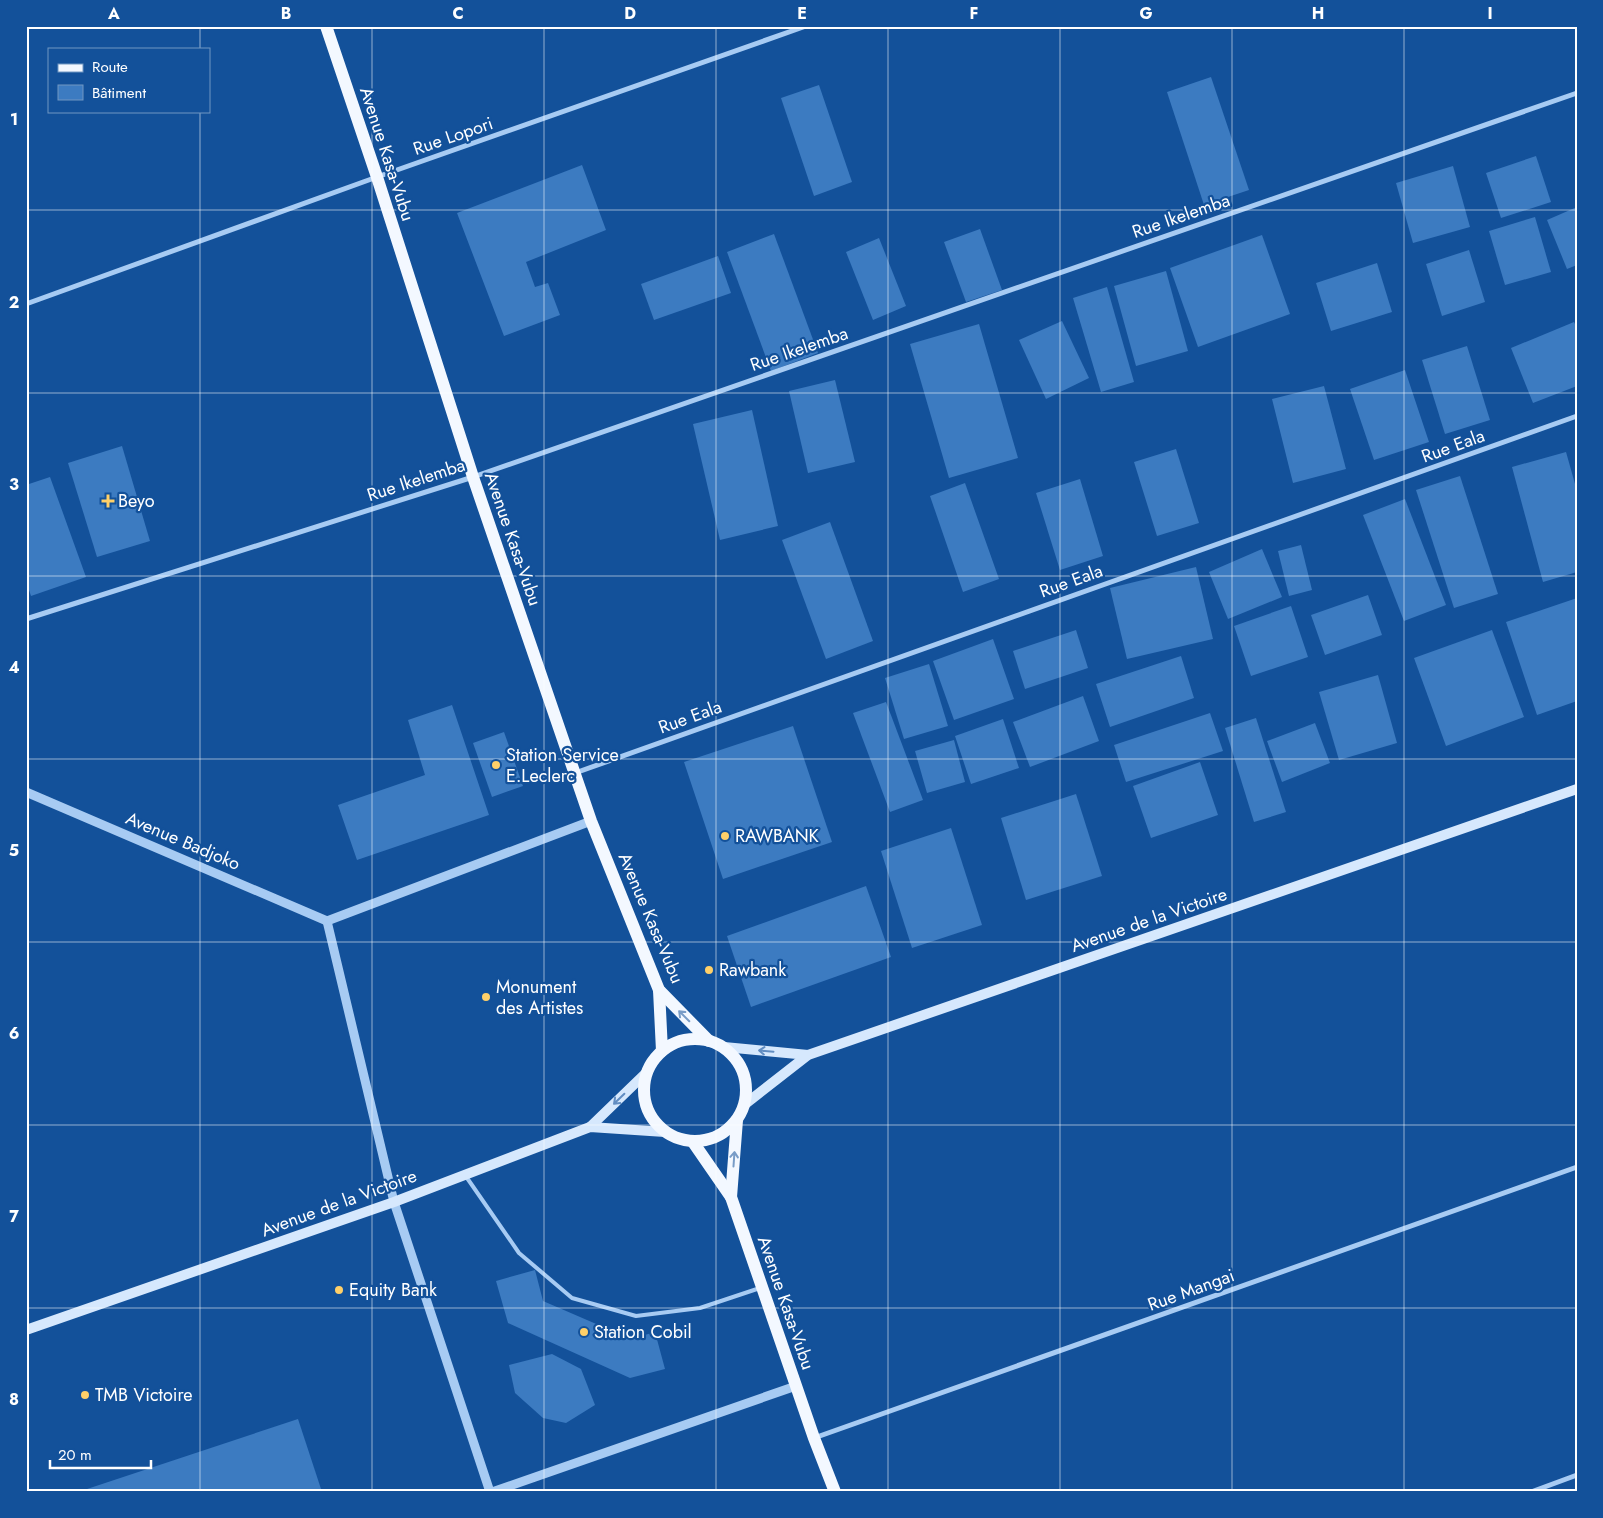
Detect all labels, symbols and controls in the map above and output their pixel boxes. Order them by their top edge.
text: A [107,2,120,25]
text: B [281,2,291,25]
text: C [452,2,464,25]
text: D [624,2,636,25]
text: E [797,2,807,25]
text: F [970,2,978,25]
text: G [1139,2,1153,25]
text: H [1312,2,1324,25]
text: I [1487,2,1493,25]
legend [48,48,210,112]
text: Route [92,56,128,78]
text: Bâtiment [92,82,146,104]
street label: Avenue Kasa-Vubu [353,84,421,224]
text: 1 [10,108,18,131]
street label: Rue Lopori [409,110,497,162]
street label: Rue Ikelemba [1129,187,1233,245]
text: 2 [9,291,19,314]
street label: Rue Ikelemba [747,320,851,378]
street label: Rue Eala [1418,423,1488,469]
street label: Rue Ikelemba [364,452,468,508]
street label: Avenue Kasa-Vubu [478,469,548,609]
text: 3 [9,473,19,496]
place label: Beyo [118,488,155,514]
marker: Beyo [102,495,114,507]
street label: Rue Eala [1036,558,1106,604]
text: 4 [8,656,20,679]
street label: Rue Eala [655,694,725,740]
place label: Station Service E.Leclerc [506,742,619,789]
marker: Station Service E.Leclerc [490,759,502,771]
street label: Avenue Badjoko [122,805,244,877]
place label: RAWBANK [735,823,820,849]
marker: RAWBANK [719,830,731,842]
text: 5 [9,839,19,862]
street label: Avenue Kasa-Vubu [612,849,690,987]
street label: Avenue de la Victoire [1067,881,1231,959]
place label: Rawbank [719,957,786,983]
marker: Rawbank [703,964,715,976]
place label: Monument des Artistes [496,974,583,1021]
marker: Monument des Artistes [480,991,492,1003]
one-way arrow [678,1009,690,1022]
text: 6 [9,1022,19,1045]
one-way arrow [758,1046,774,1056]
one-way arrow [612,1093,625,1105]
one-way arrow [729,1151,739,1167]
street label: Avenue de la Victoire [258,1163,420,1243]
text: 7 [9,1205,19,1228]
street label: Avenue Kasa-Vubu [751,1233,821,1373]
street label: Rue Mangai [1144,1262,1238,1318]
place label: Equity Bank [349,1277,437,1303]
marker: Equity Bank [333,1284,345,1296]
place label: Station Cobil [594,1319,692,1345]
marker: Station Cobil [578,1326,590,1338]
place label: TMB Victoire [95,1382,193,1408]
text: 8 [9,1388,19,1411]
marker: TMB Victoire [79,1389,91,1401]
scale bar [50,1438,151,1470]
text: 20 m [58,1444,92,1466]

